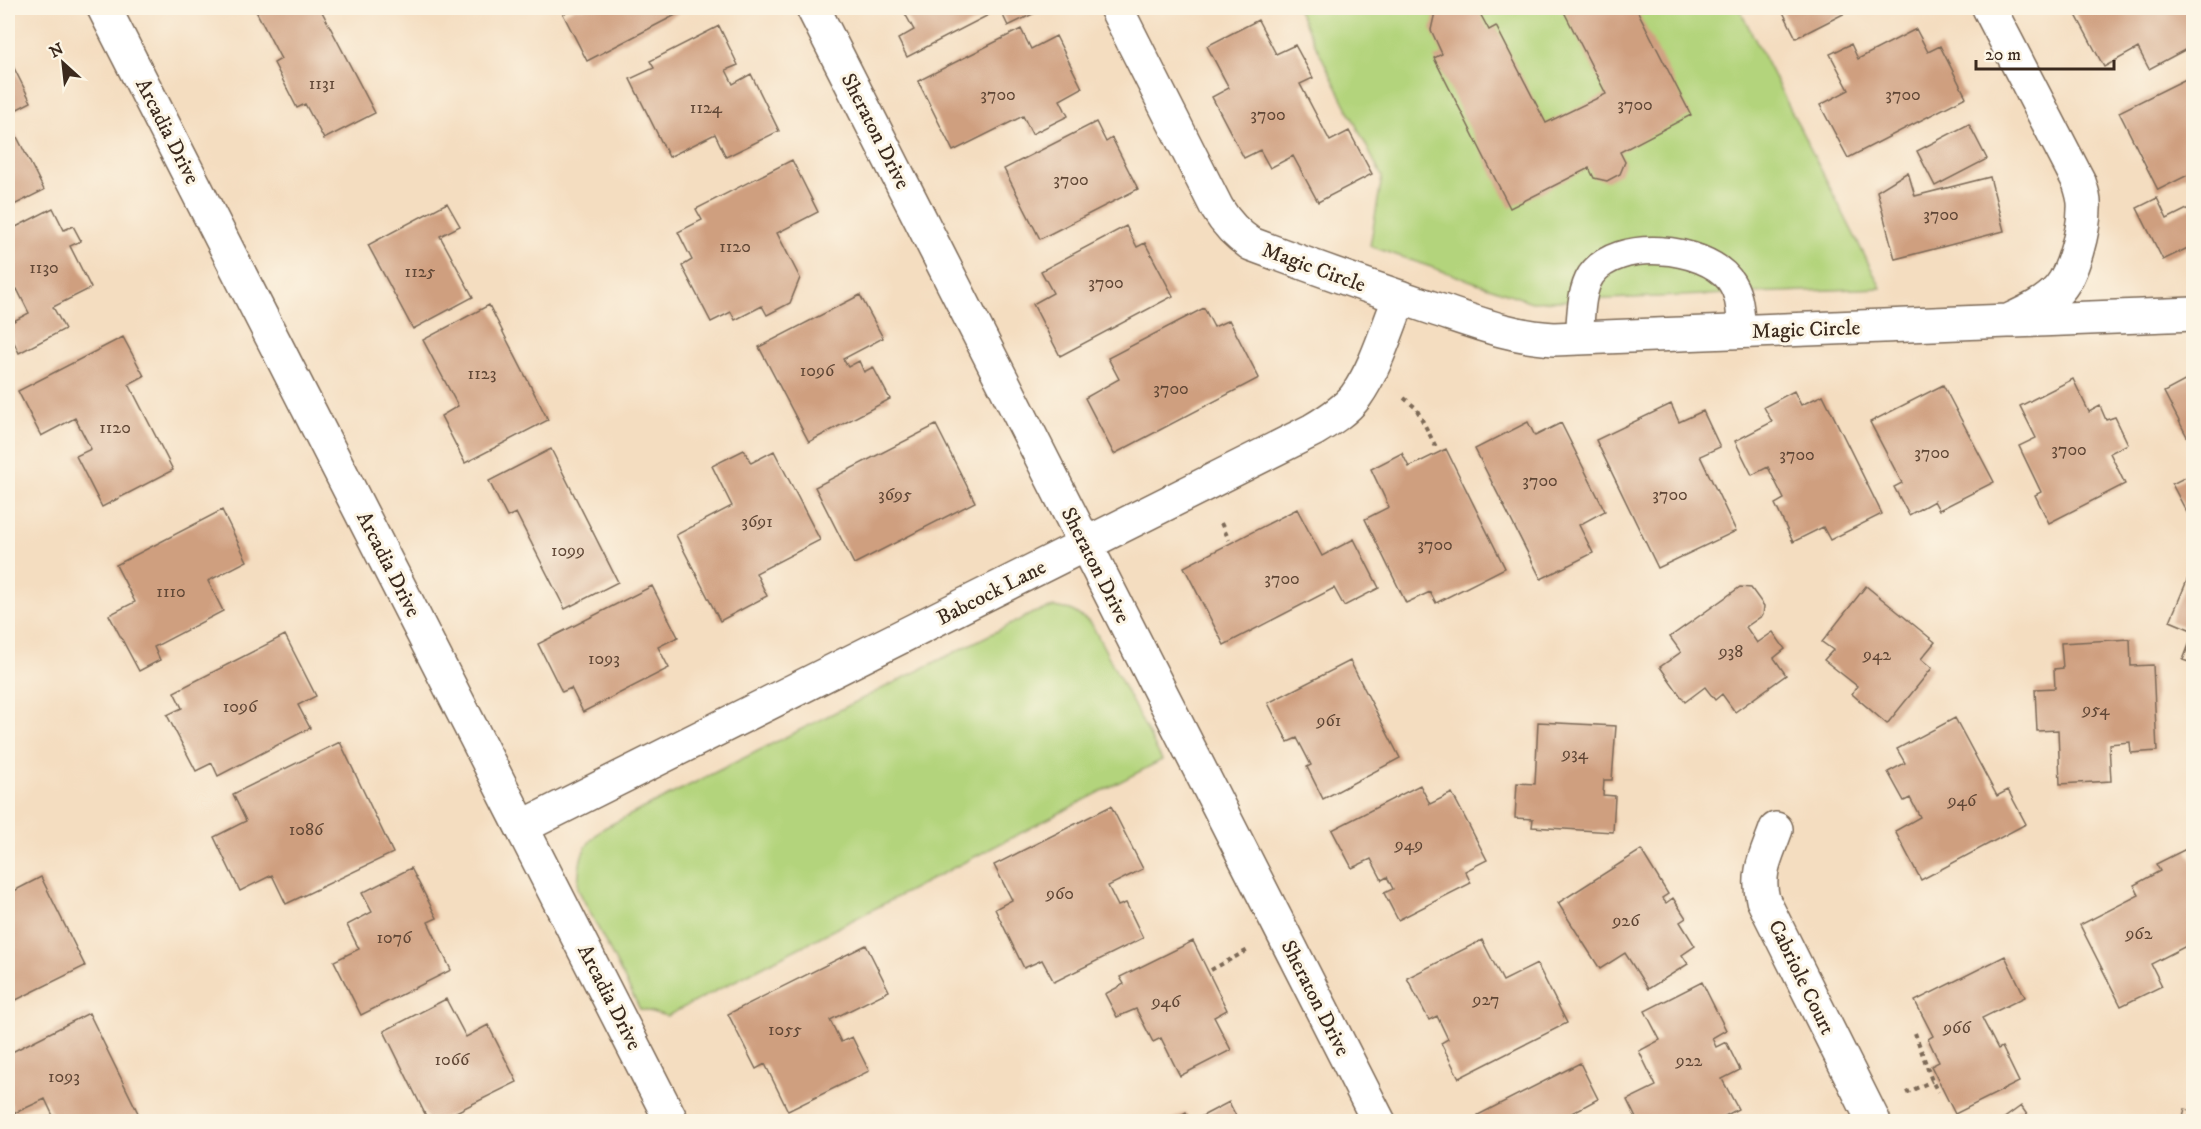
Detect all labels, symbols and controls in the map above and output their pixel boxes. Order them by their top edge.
north arrow [33,33,93,93]
scale bar [1976,33,2114,71]
text: N [46,39,67,62]
text: 20 m [1985,44,2021,66]
street label: Sheraton Drive [835,69,916,194]
house number: 1131 [309,73,335,95]
street label: Arcadia Drive [129,74,205,189]
house number: 3700 [980,84,1016,106]
house number: 3700 [1885,84,1921,106]
house number: 3700 [1617,94,1653,116]
house number: 1124 [690,97,723,119]
house number: 3700 [1250,104,1286,126]
house number: 3700 [1053,169,1089,191]
house number: 3700 [1923,204,1959,226]
house number: 1120 [719,236,751,258]
street label: Magic Circle [1258,237,1369,299]
house number: 1130 [29,257,59,279]
house number: 1125 [405,261,436,283]
house number: 3700 [1088,272,1124,294]
street label: Magic Circle [1751,315,1861,345]
house number: 1096 [800,360,835,382]
house number: 1123 [468,363,496,385]
house number: 3700 [1153,378,1189,400]
house number: 1120 [99,417,131,439]
house number: 3700 [2051,439,2087,461]
house number: 3700 [1914,442,1950,464]
house number: 3700 [1779,444,1815,466]
house number: 3700 [1522,470,1558,492]
house number: 3695 [878,484,912,506]
house number: 3700 [1652,484,1688,506]
street label: Sheraton Drive [1055,503,1136,628]
street label: Arcadia Drive [350,507,426,622]
house number: 3691 [741,511,773,533]
house number: 3700 [1417,534,1453,556]
house number: 1099 [551,540,585,562]
street label: Babcock Lane [933,554,1051,631]
house number: 3700 [1264,568,1300,590]
house number: 1110 [156,581,186,603]
house number: 938 [1718,641,1743,663]
house number: 942 [1862,644,1891,666]
house number: 1093 [588,648,620,670]
house number: 1096 [223,696,258,718]
house number: 954 [2081,699,2110,721]
house number: 961 [1316,710,1341,732]
house number: 934 [1561,743,1589,765]
house number: 946 [1947,790,1977,812]
house number: 1086 [289,819,324,841]
house number: 949 [1394,834,1423,856]
house number: 960 [1045,883,1074,905]
house number: 926 [1611,910,1640,932]
street label: Cabriole Court [1762,916,1840,1039]
house number: 962 [2124,923,2153,945]
house number: 1076 [376,927,412,949]
street label: Sheraton Drive [1275,936,1356,1061]
street label: Arcadia Drive [571,940,647,1055]
house number: 927 [1472,989,1499,1011]
house number: 946 [1151,991,1181,1013]
house number: 966 [1942,1017,1971,1039]
house number: 1055 [768,1019,802,1041]
house number: 1066 [435,1049,470,1071]
house number: 922 [1675,1050,1702,1072]
house number: 1093 [48,1066,80,1088]

